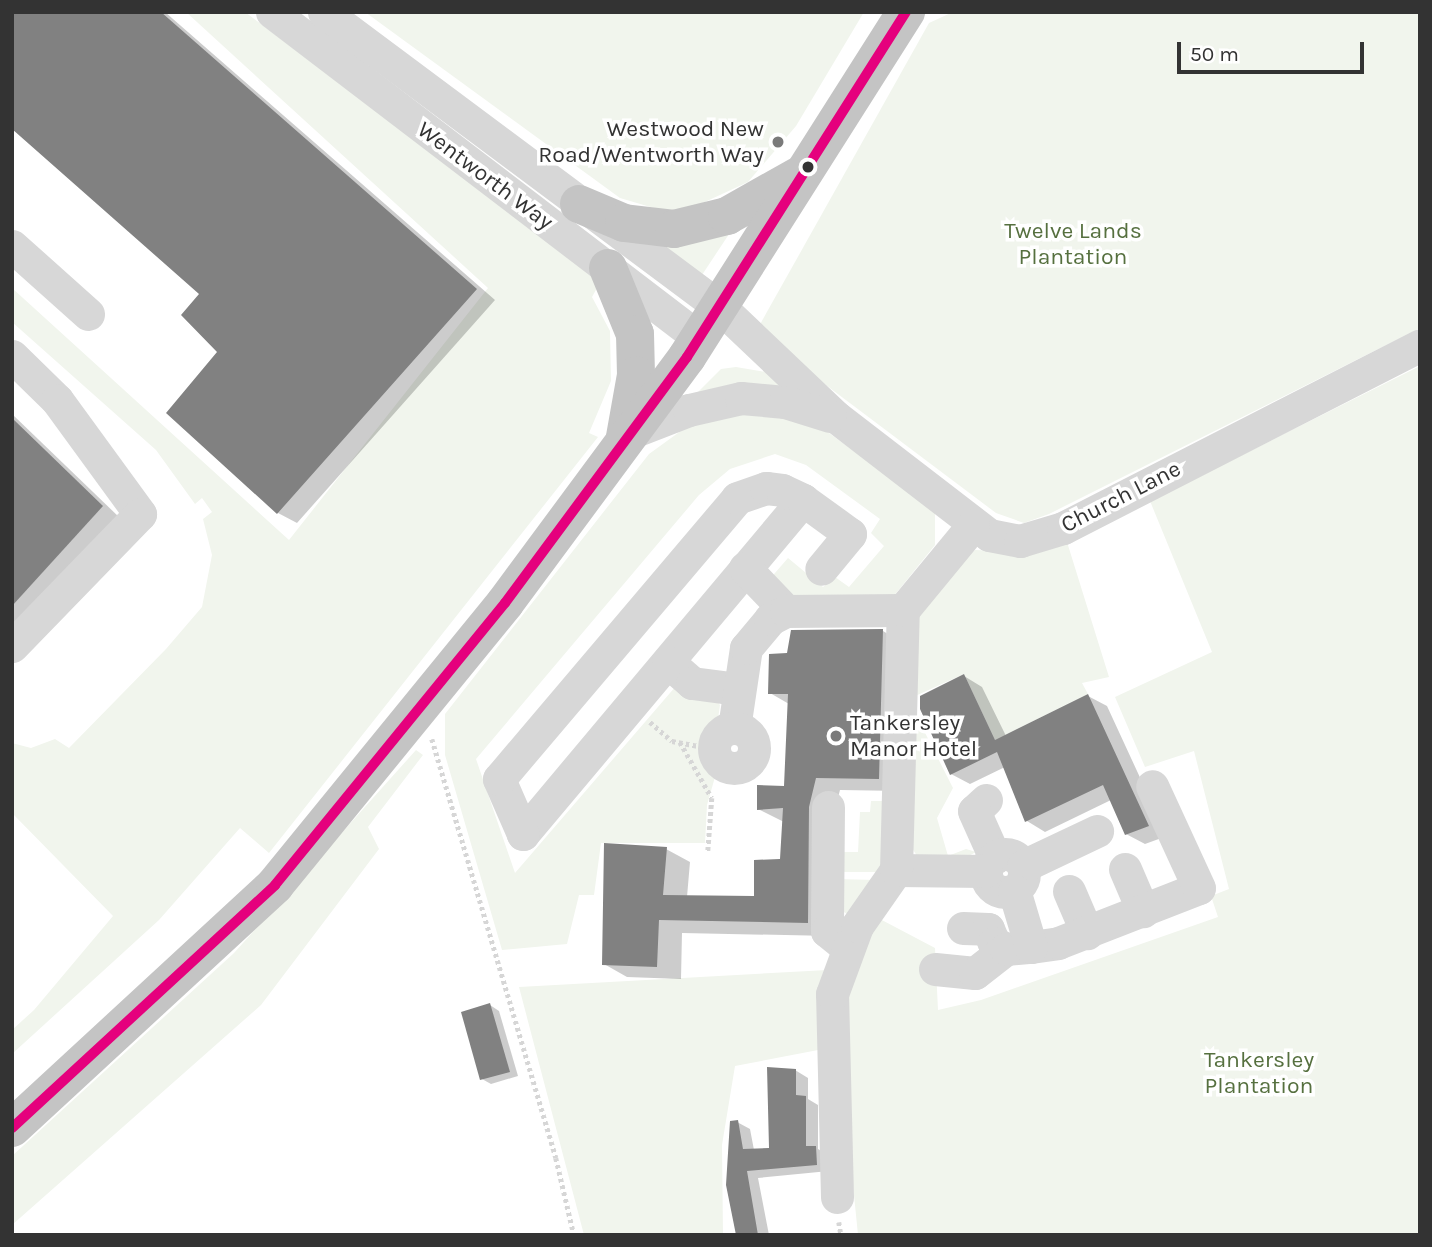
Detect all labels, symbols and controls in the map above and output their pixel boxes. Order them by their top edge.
scale bar [1180,28,1367,72]
text: 50 m [1190,42,1239,66]
place label: Westwood New Road/Wentworth Way [538,115,764,169]
street label: Wentworth Way [412,116,558,236]
marker: Westwood New Road/Wentworth Way [770,134,786,150]
unlabelled marker [801,160,815,174]
park label: Twelve Lands Plantation [1004,217,1142,271]
street label: Church Lane [1057,455,1185,539]
place label: Tankersley Manor Hotel [850,709,977,763]
marker: Tankersley Manor Hotel [828,728,844,744]
park label: Tankersley Plantation [1204,1046,1314,1100]

